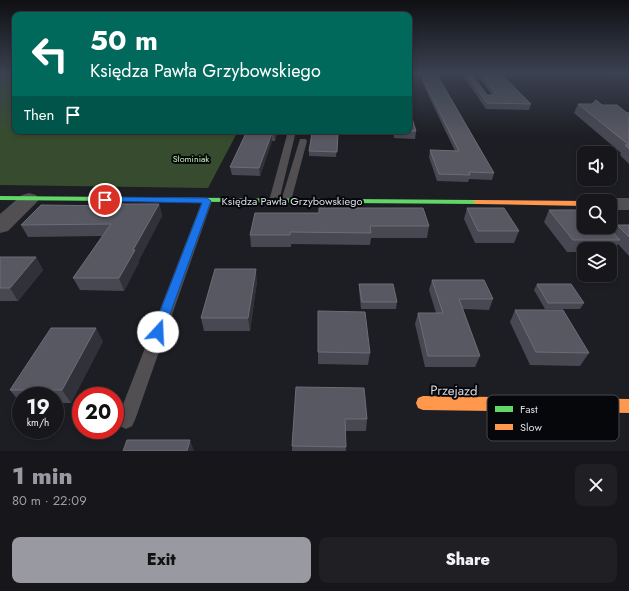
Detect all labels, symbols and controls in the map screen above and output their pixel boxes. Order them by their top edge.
text: 50 m [90,20,158,61]
icon: left [24,28,76,80]
text: Księdza Pawła Grzybowskiego [90,58,321,84]
text: Then [24,104,54,126]
icon: arrive [62,104,84,126]
map controls [577,146,617,282]
button: sound [577,146,617,186]
park label: Słominiak [173,152,209,165]
pin [88,183,122,217]
icon: arrive [94,189,116,211]
street label: Księdza Pawła Grzybowskiego [222,193,363,209]
button: search [577,194,617,234]
button: layers [577,242,617,282]
position arrow [137,311,179,353]
street label: Przejazd [430,381,478,400]
speed limit sign: 20 [72,387,124,439]
text: 19 [26,393,50,422]
legend [487,395,619,441]
text: Fast [520,401,538,417]
text: km/h [27,415,49,430]
text: Slow [520,419,542,435]
text: 1 min [12,458,73,493]
button: close [575,464,617,506]
text: 80 m · 22:09 [12,491,87,510]
button: Exit [12,537,311,583]
button: Share [319,537,617,583]

